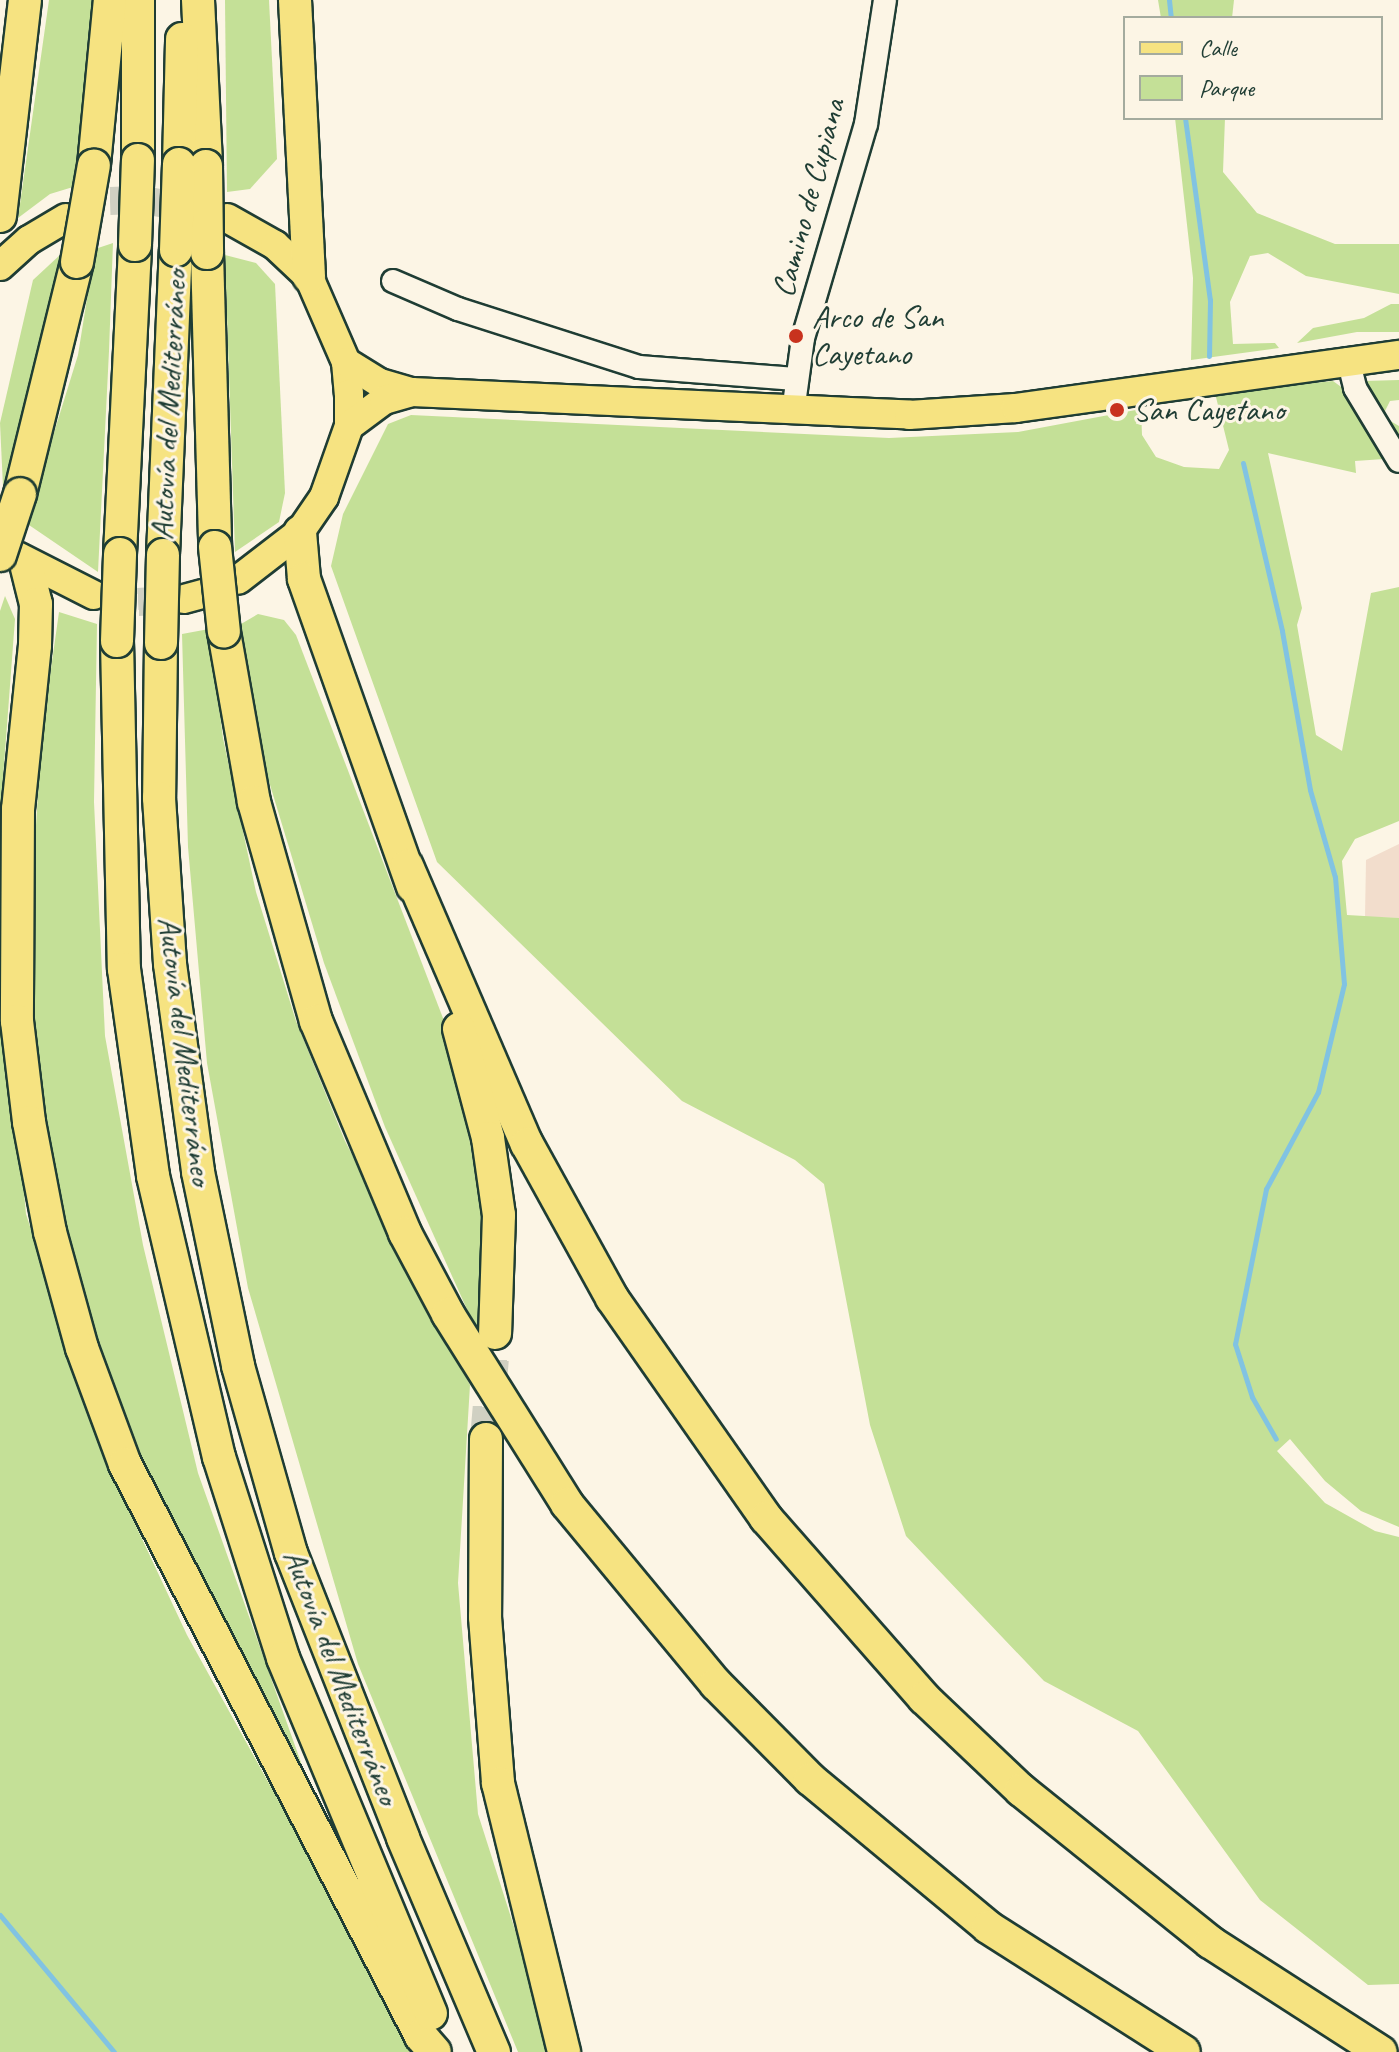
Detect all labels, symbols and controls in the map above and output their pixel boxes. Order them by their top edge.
legend [1123,16,1383,120]
text: Calle [1199,33,1237,63]
text: Parque [1199,73,1254,103]
street label: Camino de Cupiana [764,95,854,301]
street label: Autovía del Mediterráneo [143,269,195,541]
place label: Arco de San Cayetano [812,299,944,374]
marker: Arco de San Cayetano [787,327,805,345]
place label: San Cayetano [1133,391,1284,429]
marker: San Cayetano [1108,401,1126,419]
street label: Autovía del Mediterráneo [149,915,221,1187]
street label: Autovía del Mediterráneo [275,1544,407,1810]

